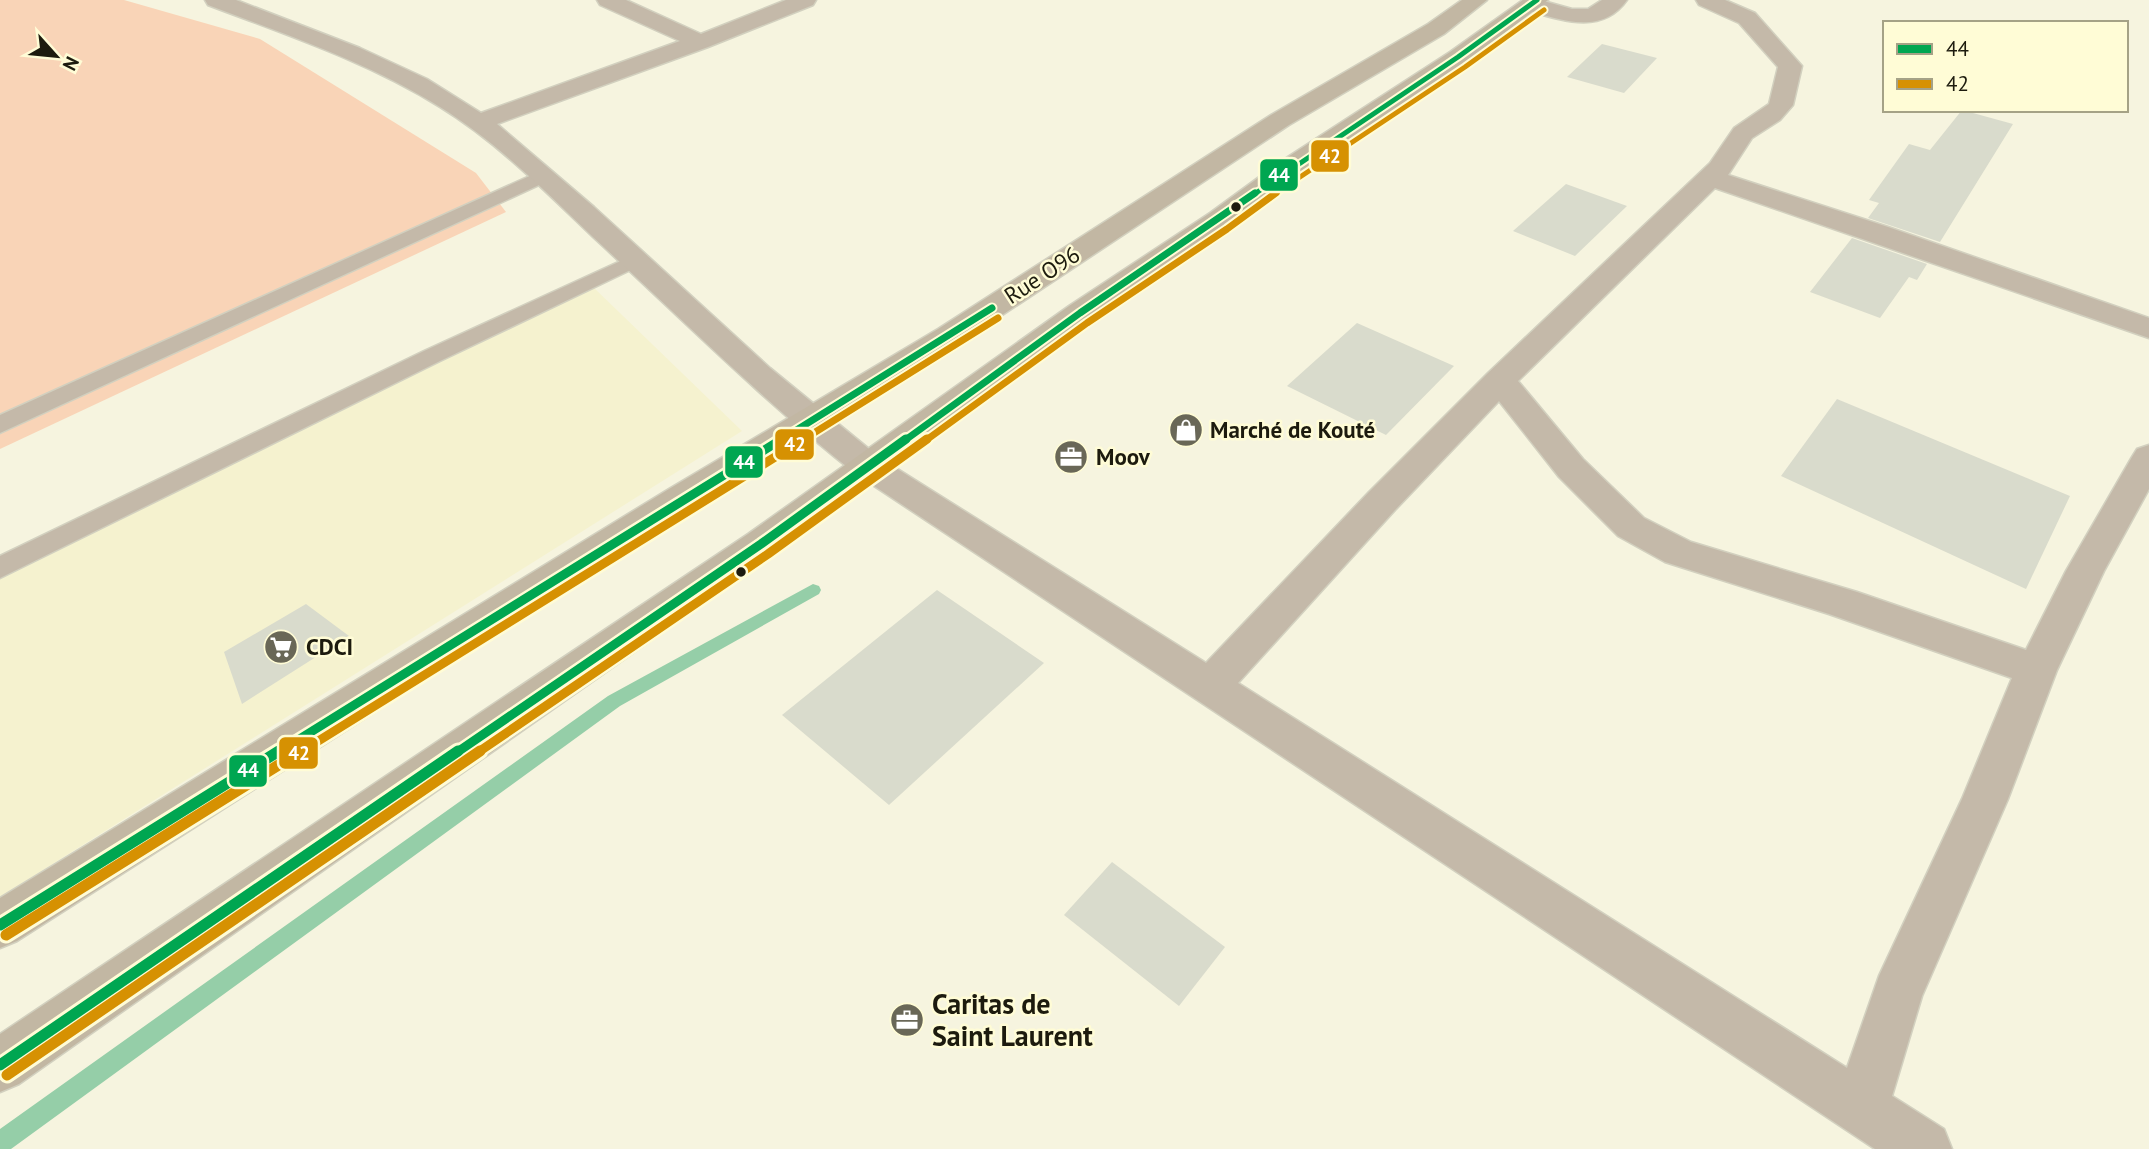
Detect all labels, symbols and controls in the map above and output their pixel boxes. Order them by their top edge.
north arrow [21,21,91,91]
legend [1883,21,2128,112]
text: 44 [1946,35,1969,62]
text: N [58,53,85,75]
text: 42 [1946,70,1969,97]
line badge: 42 [1310,139,1350,173]
text: 42 [1319,144,1341,168]
line badge: 44 [1259,158,1299,192]
text: 44 [1268,163,1290,187]
unlabelled marker [1229,200,1243,214]
street label: Rue O96 [998,239,1085,310]
shop icon: Marché de Kouté [1167,411,1205,449]
place label: Marché de Kouté [1210,415,1375,444]
line badge: 42 [774,428,815,461]
text: 42 [784,432,806,456]
office icon: Moov [1052,438,1090,476]
place label: Moov [1096,442,1151,471]
line badge: 44 [724,445,764,479]
text: 44 [733,450,755,474]
unlabelled marker [734,565,748,579]
supermarket icon: CDCI [262,628,300,666]
place label: CDCI [306,632,353,661]
line badge: 42 [278,736,319,770]
text: 42 [288,741,310,765]
line badge: 44 [228,754,268,788]
text: 44 [237,758,259,782]
place label: Caritas de Saint Laurent [932,985,1093,1054]
office icon: Caritas de Saint Laurent [888,1001,926,1039]

